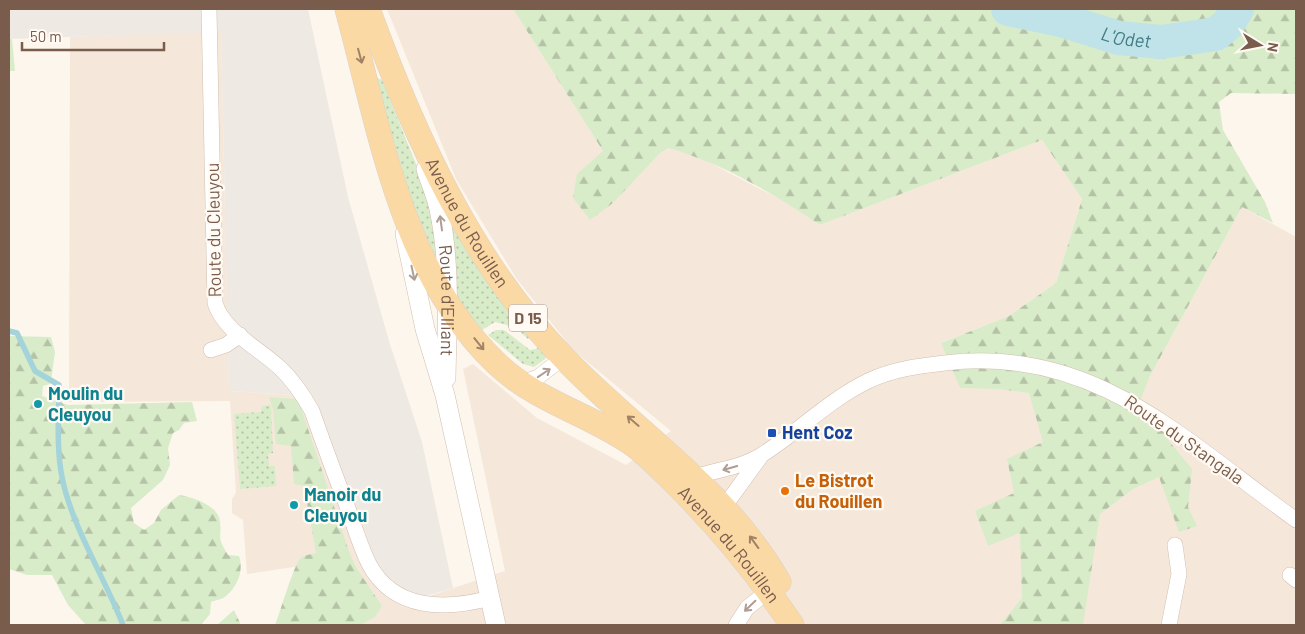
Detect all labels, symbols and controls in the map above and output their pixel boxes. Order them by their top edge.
scale bar [22,20,165,52]
north arrow [1235,20,1285,70]
water label: L'Odet [1099,21,1152,52]
text: 50 m [30,27,62,45]
text: N [1264,41,1282,53]
one-way arrow [356,47,365,63]
street label: Avenue du Rouillen [421,154,514,291]
street label: Route du Cleuyou [201,162,225,298]
one-way arrow [436,215,446,231]
street label: Route d'Elliant [435,244,459,356]
one-way arrow [409,265,419,281]
road number: D 15 [509,304,547,332]
one-way arrow [473,338,484,351]
one-way arrow [537,368,551,378]
place label: Moulin du Cleuyou [48,382,123,425]
street label: Route du Stangala [1120,390,1249,489]
marker: Moulin du Cleuyou [32,398,44,410]
one-way arrow [626,416,639,427]
place label: Hent Coz [782,421,853,443]
marker: Hent Coz [766,427,778,439]
one-way arrow [722,464,738,474]
place label: Le Bistrot du Rouillen [795,469,882,512]
street label: Avenue du Rouillen [674,481,785,607]
place label: Manoir du Cleuyou [304,483,381,526]
marker: Le Bistrot du Rouillen [779,485,791,497]
marker: Manoir du Cleuyou [288,499,300,511]
one-way arrow [749,535,759,549]
one-way arrow [744,600,756,612]

